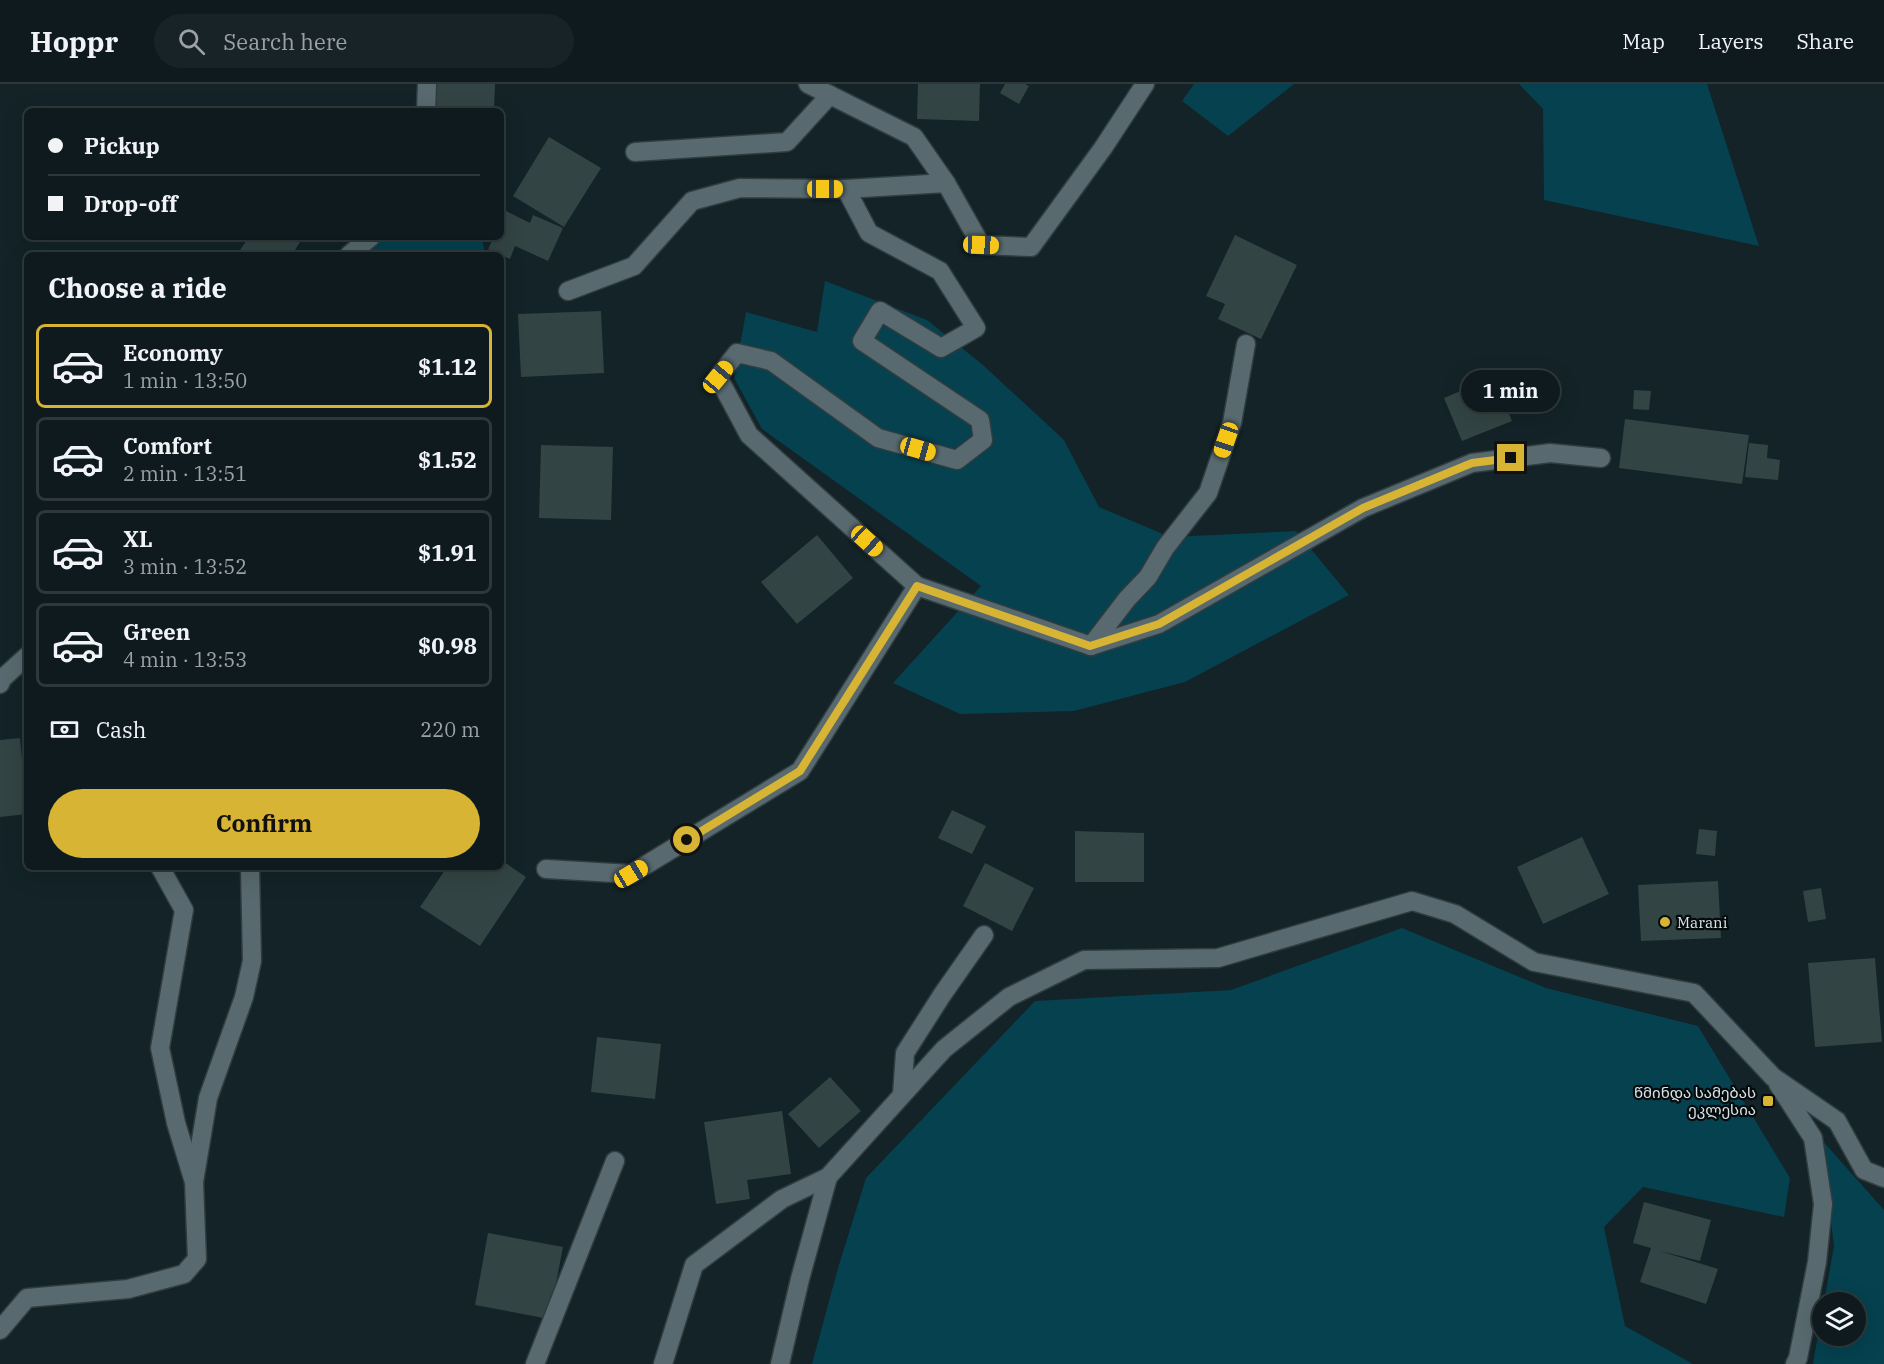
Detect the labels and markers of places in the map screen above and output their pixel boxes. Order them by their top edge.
place label: Marani [1677,913,1728,932]
marker: Marani [1658,915,1672,929]
place label: წმინდა სამებას ეკლესია [1634,1083,1756,1119]
marker: წმინდა სამებას ეკლესია [1761,1094,1775,1108]

